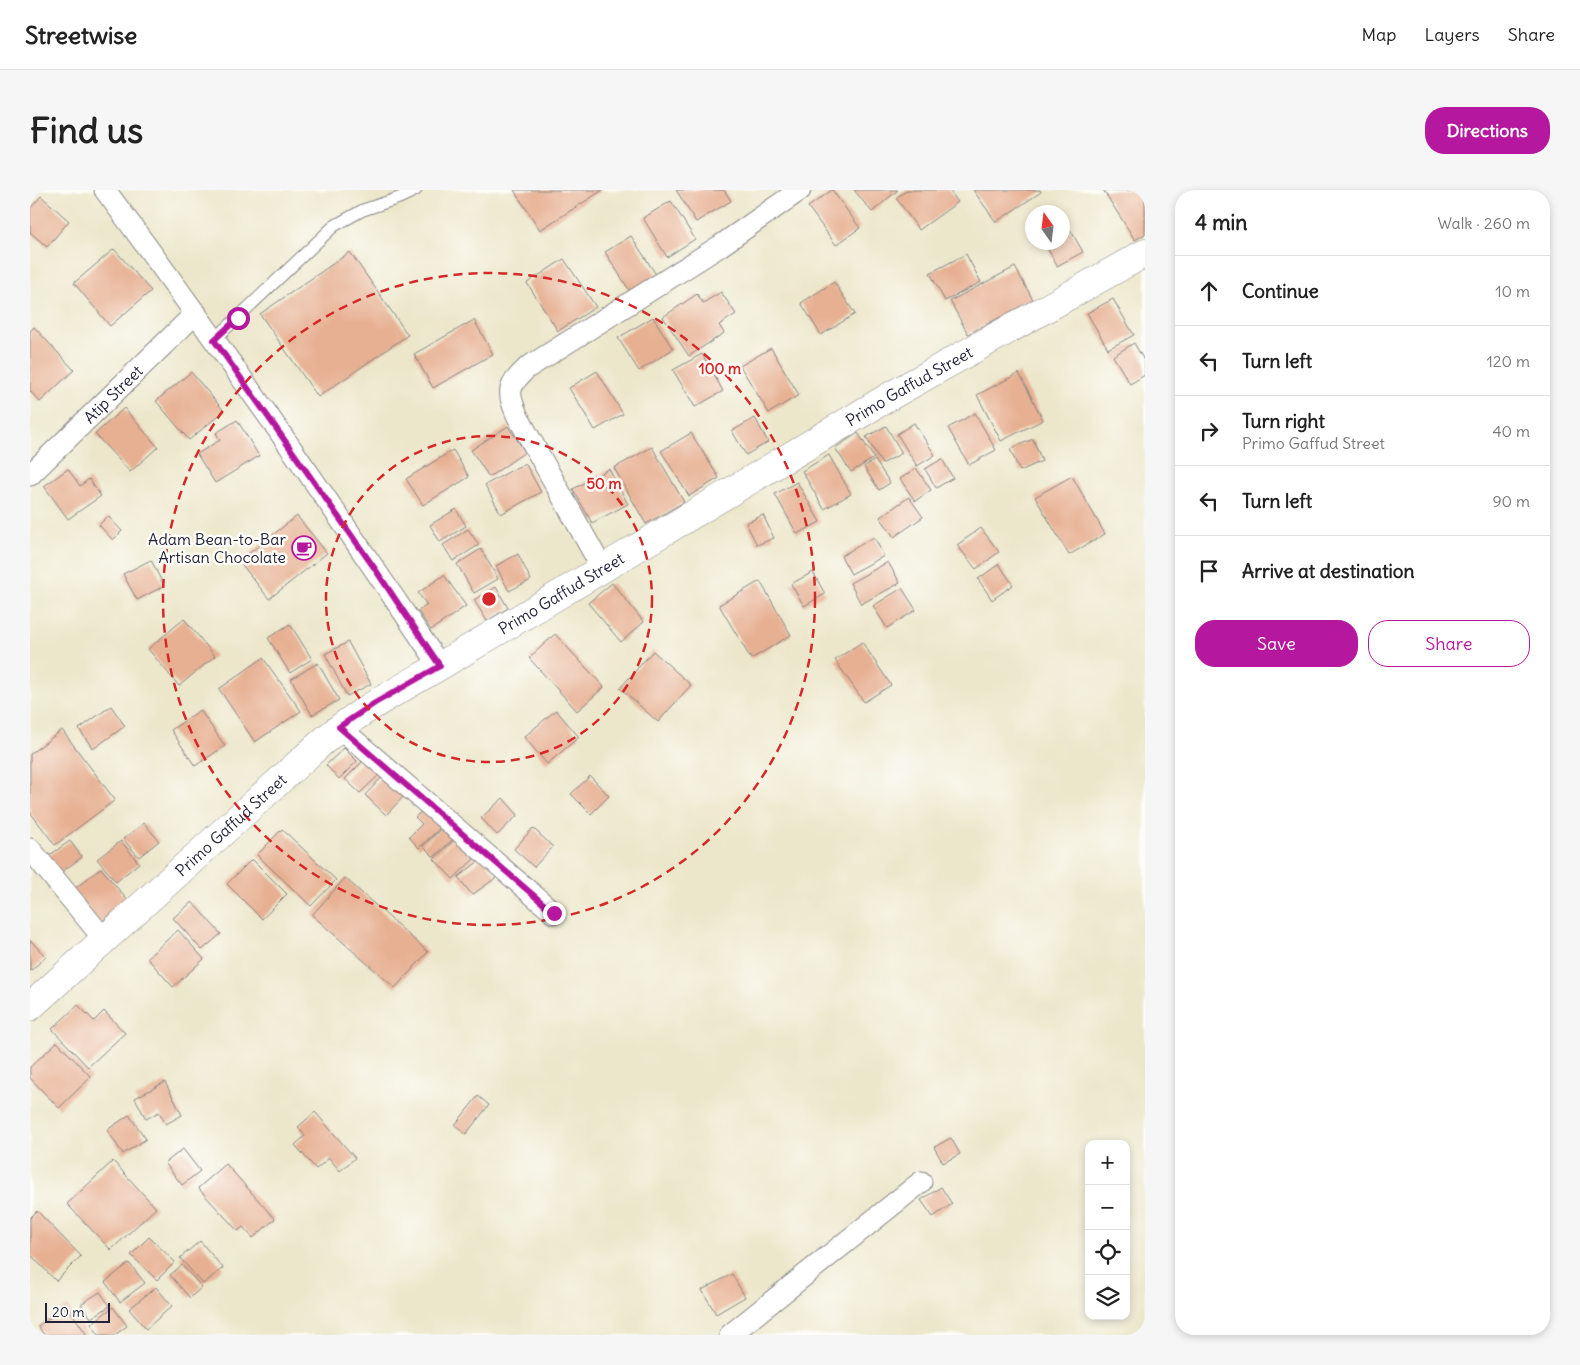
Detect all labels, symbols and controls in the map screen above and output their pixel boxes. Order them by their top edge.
text: Streetwise [25,20,137,50]
text: Map [1361,23,1396,46]
text: Layers [1424,23,1480,46]
text: Share [1508,23,1555,46]
button: Directions [1425,107,1550,154]
text: Find us [30,108,143,152]
north arrow [1025,205,1070,250]
text: 4 min [1195,209,1247,236]
text: Walk · 260 m [1438,213,1530,233]
icon: ahead [1195,277,1223,305]
text: Continue [1242,279,1319,303]
text: 10 m [1495,281,1530,301]
route start [227,307,250,330]
street label: Primo Gaffud Street [842,342,976,431]
icon: left [1195,347,1223,375]
text: Turn left [1242,349,1312,373]
text: 120 m [1487,351,1530,371]
text: 100 m [699,359,741,378]
street label: Atip Street [79,360,147,427]
text: Turn right [1242,409,1325,433]
icon: right [1195,417,1223,445]
text: 40 m [1492,421,1530,441]
text: Primo Gaffud Street [1242,433,1385,453]
text: 50 m [586,474,622,493]
icon: left [1195,487,1223,515]
text: Turn left [1242,489,1312,513]
text: 90 m [1492,491,1530,511]
place label: Adam Bean-to-Bar Artisan Chocolate [148,529,286,567]
cafe icon: Adam Bean-to-Bar Artisan Chocolate [291,535,317,561]
street label: Primo Gaffud Street [495,548,628,639]
icon: arrive [1195,557,1223,585]
text: Arrive at destination [1242,559,1415,583]
centre of rings [480,590,498,608]
button: Save [1195,620,1358,667]
button: Share [1368,620,1530,667]
street label: Primo Gaffud Street [171,769,291,880]
route end [543,902,566,925]
map controls [1085,1140,1130,1320]
button: + [1085,1140,1130,1185]
button: − [1085,1185,1130,1230]
button: locate [1085,1230,1130,1275]
button: layers [1085,1275,1130,1320]
scale bar [45,1300,110,1323]
text: 20 m [52,1303,85,1321]

